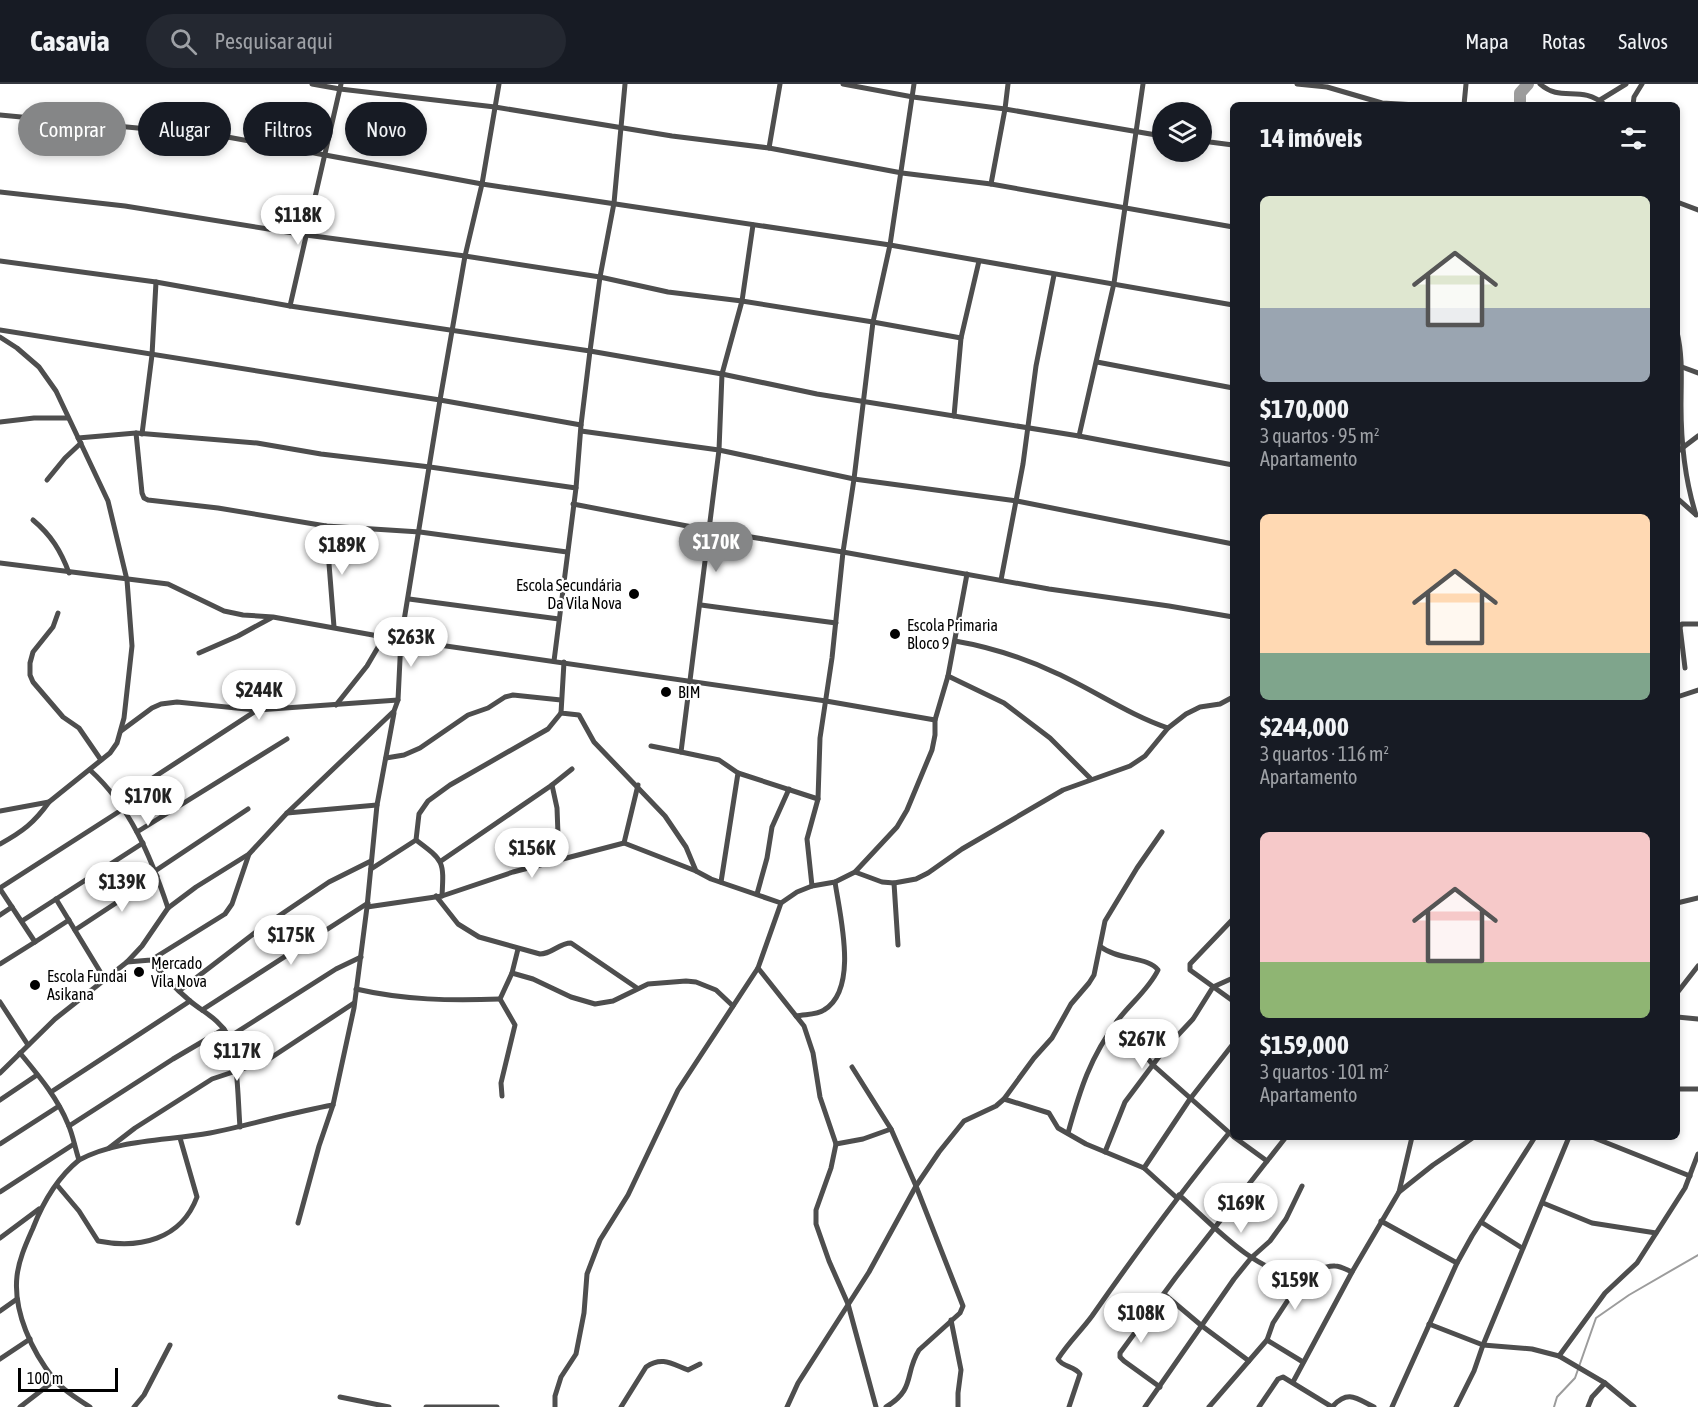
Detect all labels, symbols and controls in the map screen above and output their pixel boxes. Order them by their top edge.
search box [146,14,566,68]
text: Casavia [30,25,110,57]
icon: search [167,25,200,58]
text: Pesquisar aqui [215,28,333,54]
text: Mapa [1465,29,1509,53]
text: Rotas [1542,29,1585,53]
text: Salvos [1618,29,1668,53]
chip: Comprar [18,102,126,156]
chip: Alugar [138,102,231,156]
chip: Filtros [243,102,333,156]
chip: Novo [345,102,427,156]
map controls [1152,102,1212,162]
button: layers [1152,102,1212,162]
icon: filters [1617,122,1650,155]
text: 14 imóveis [1260,123,1362,153]
pin: $118K [256,195,340,246]
text: $118K [275,203,321,226]
icon: home [1401,235,1509,343]
text: $170,000 [1260,394,1349,424]
text: 3 quartos · 95 m² [1260,424,1380,447]
text: Apartamento [1260,447,1357,470]
pin: $170K [674,522,758,573]
pin: $189K [300,525,384,576]
text: $170K [693,530,739,553]
text: $189K [319,533,365,556]
icon: home [1401,553,1509,661]
place label: Escola Secundária Da Vila Nova [516,576,622,612]
marker: Escola Secundária Da Vila Nova [627,587,641,601]
place label: Escola Primaria Bloco 9 [907,616,998,652]
pin: $263K [369,617,453,668]
text: $263K [388,625,434,648]
marker: Escola Primaria Bloco 9 [888,627,902,641]
pin: $244K [217,670,301,721]
text: $244K [236,678,282,701]
place label: BIM [678,683,700,701]
marker: BIM [659,685,673,699]
text: $244,000 [1260,712,1349,742]
text: 3 quartos · 116 m² [1260,742,1389,765]
text: Apartamento [1260,765,1357,788]
pin: $170K [106,776,190,827]
text: $170K [125,784,171,807]
pin: $156K [490,828,574,879]
text: $156K [509,836,555,859]
pin: $139K [80,862,164,913]
text: $139K [99,870,145,893]
icon: home [1401,871,1509,979]
pin: $175K [249,915,333,966]
text: $175K [268,923,314,946]
place label: Mercado Vila Nova [151,954,207,990]
marker: Mercado Vila Nova [132,965,146,979]
place label: Escola Fundai Asikana [47,967,127,1003]
marker: Escola Fundai Asikana [28,978,42,992]
pin: $267K [1100,1019,1184,1070]
text: $267K [1119,1027,1165,1050]
text: $159,000 [1260,1030,1349,1060]
pin: $117K [195,1031,279,1082]
text: $117K [214,1039,260,1062]
text: 3 quartos · 101 m² [1260,1060,1389,1083]
text: Apartamento [1260,1083,1357,1106]
pin: $169K [1199,1183,1283,1234]
text: $169K [1218,1191,1264,1214]
pin: $159K [1253,1260,1337,1311]
text: $159K [1272,1268,1318,1291]
pin: $108K [1099,1293,1183,1344]
text: $108K [1118,1301,1164,1324]
scale bar [18,1365,118,1392]
text: 100 m [27,1369,63,1387]

